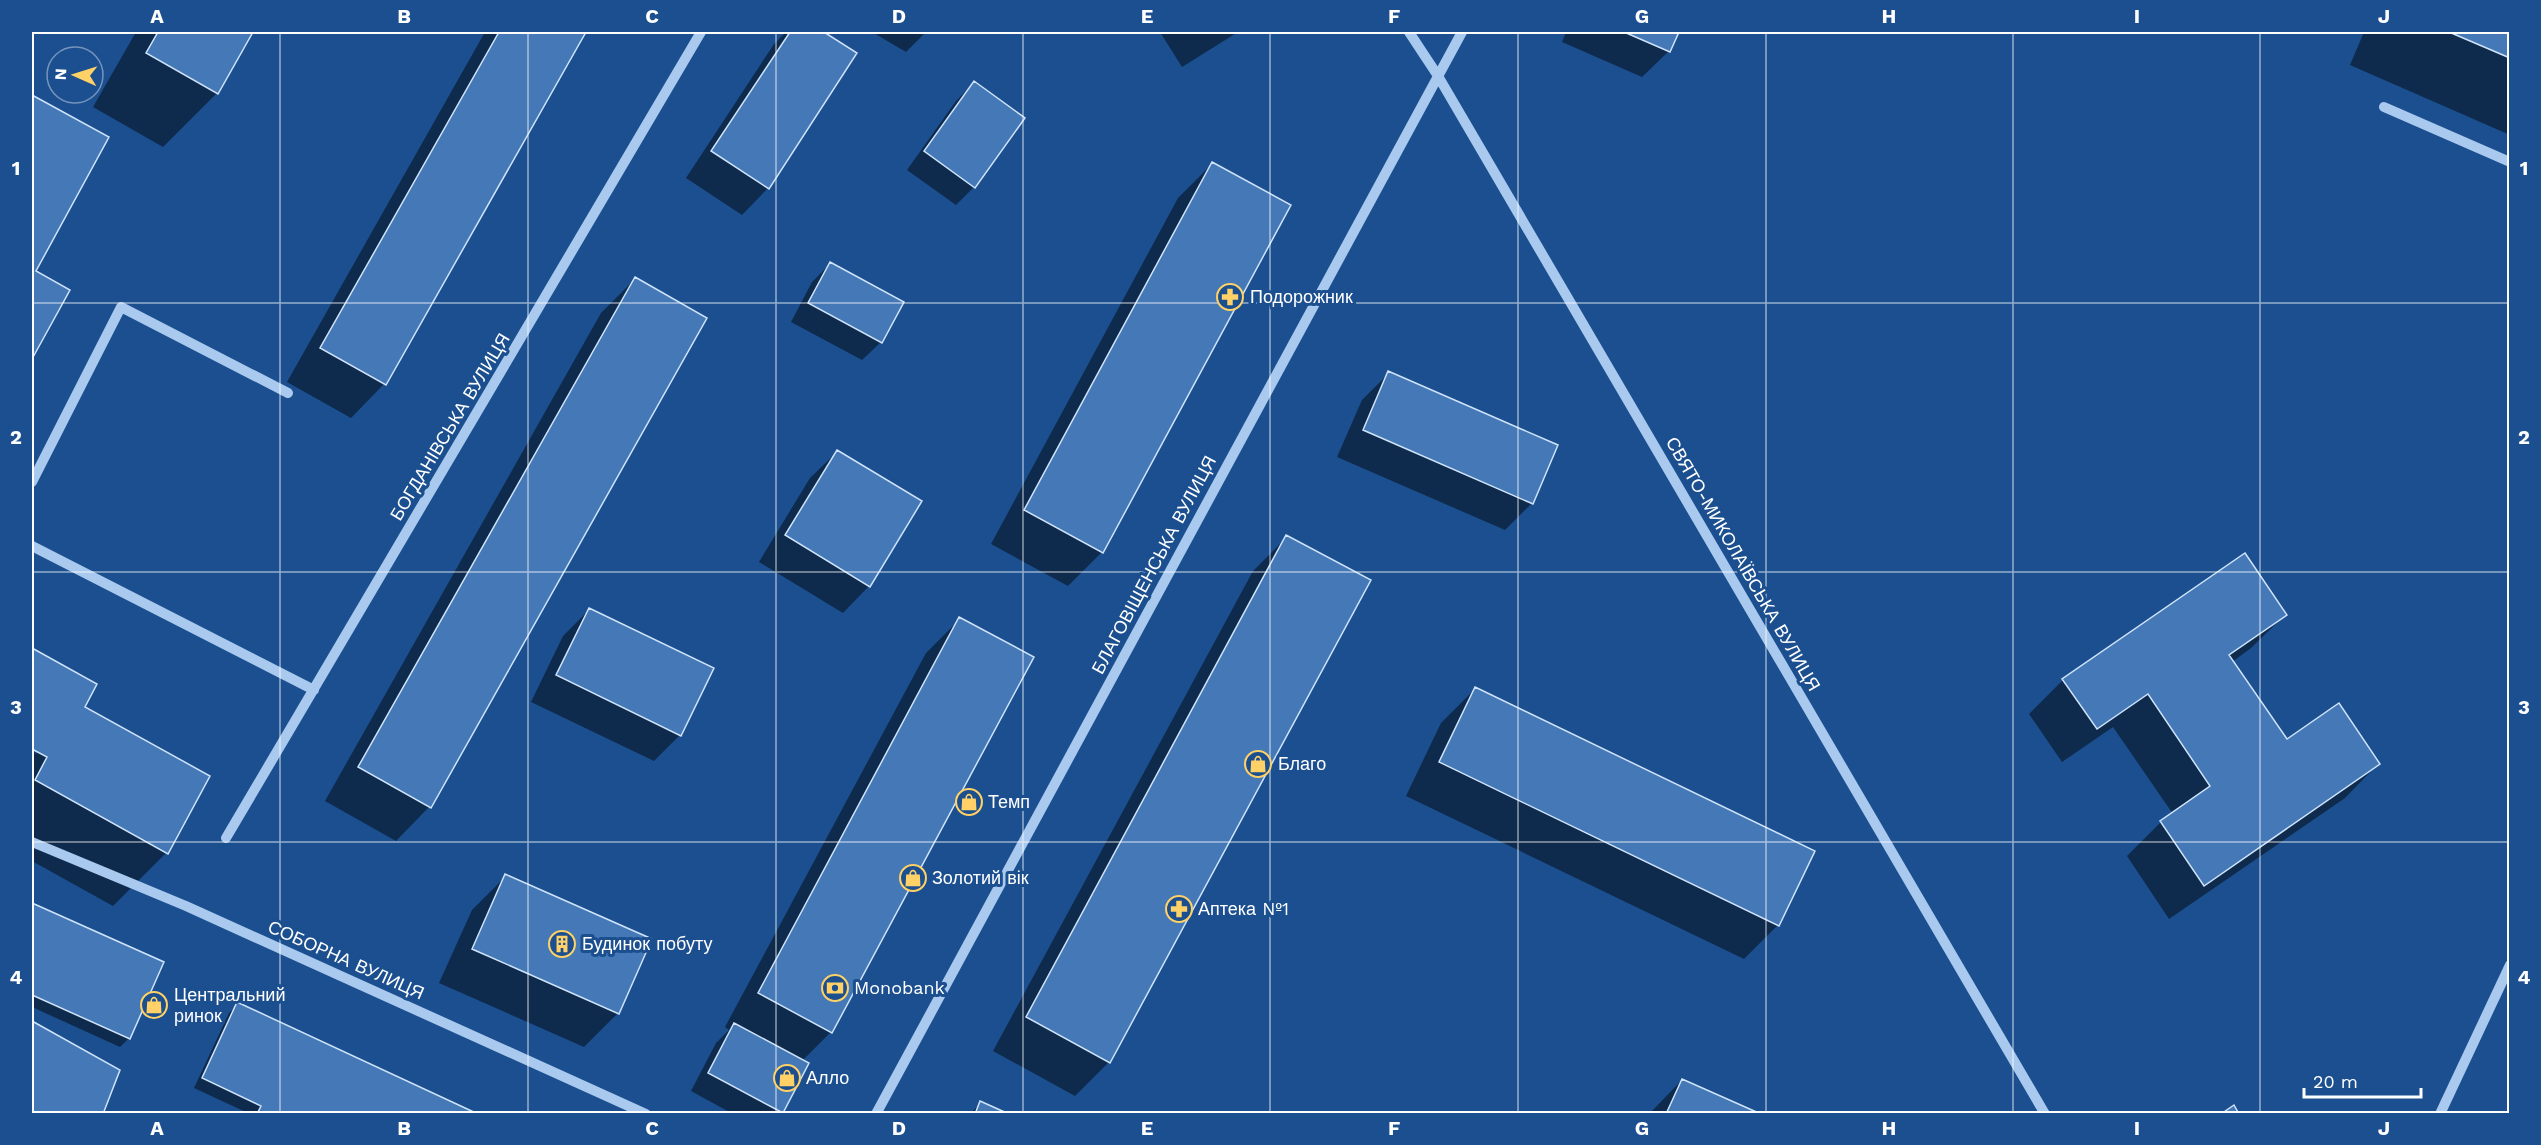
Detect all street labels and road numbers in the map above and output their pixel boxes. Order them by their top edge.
street label: БОГДАНІВСЬКА ВУЛИЦЯ [385,329,514,524]
street label: СВЯТО-МИКОЛАЇВСЬКА ВУЛИЦЯ [1662,433,1825,694]
street label: БЛАГОВІЩЕНСЬКА ВУЛИЦЯ [1087,452,1220,677]
street label: СОБОРНА ВУЛИЦЯ [265,916,428,1003]

